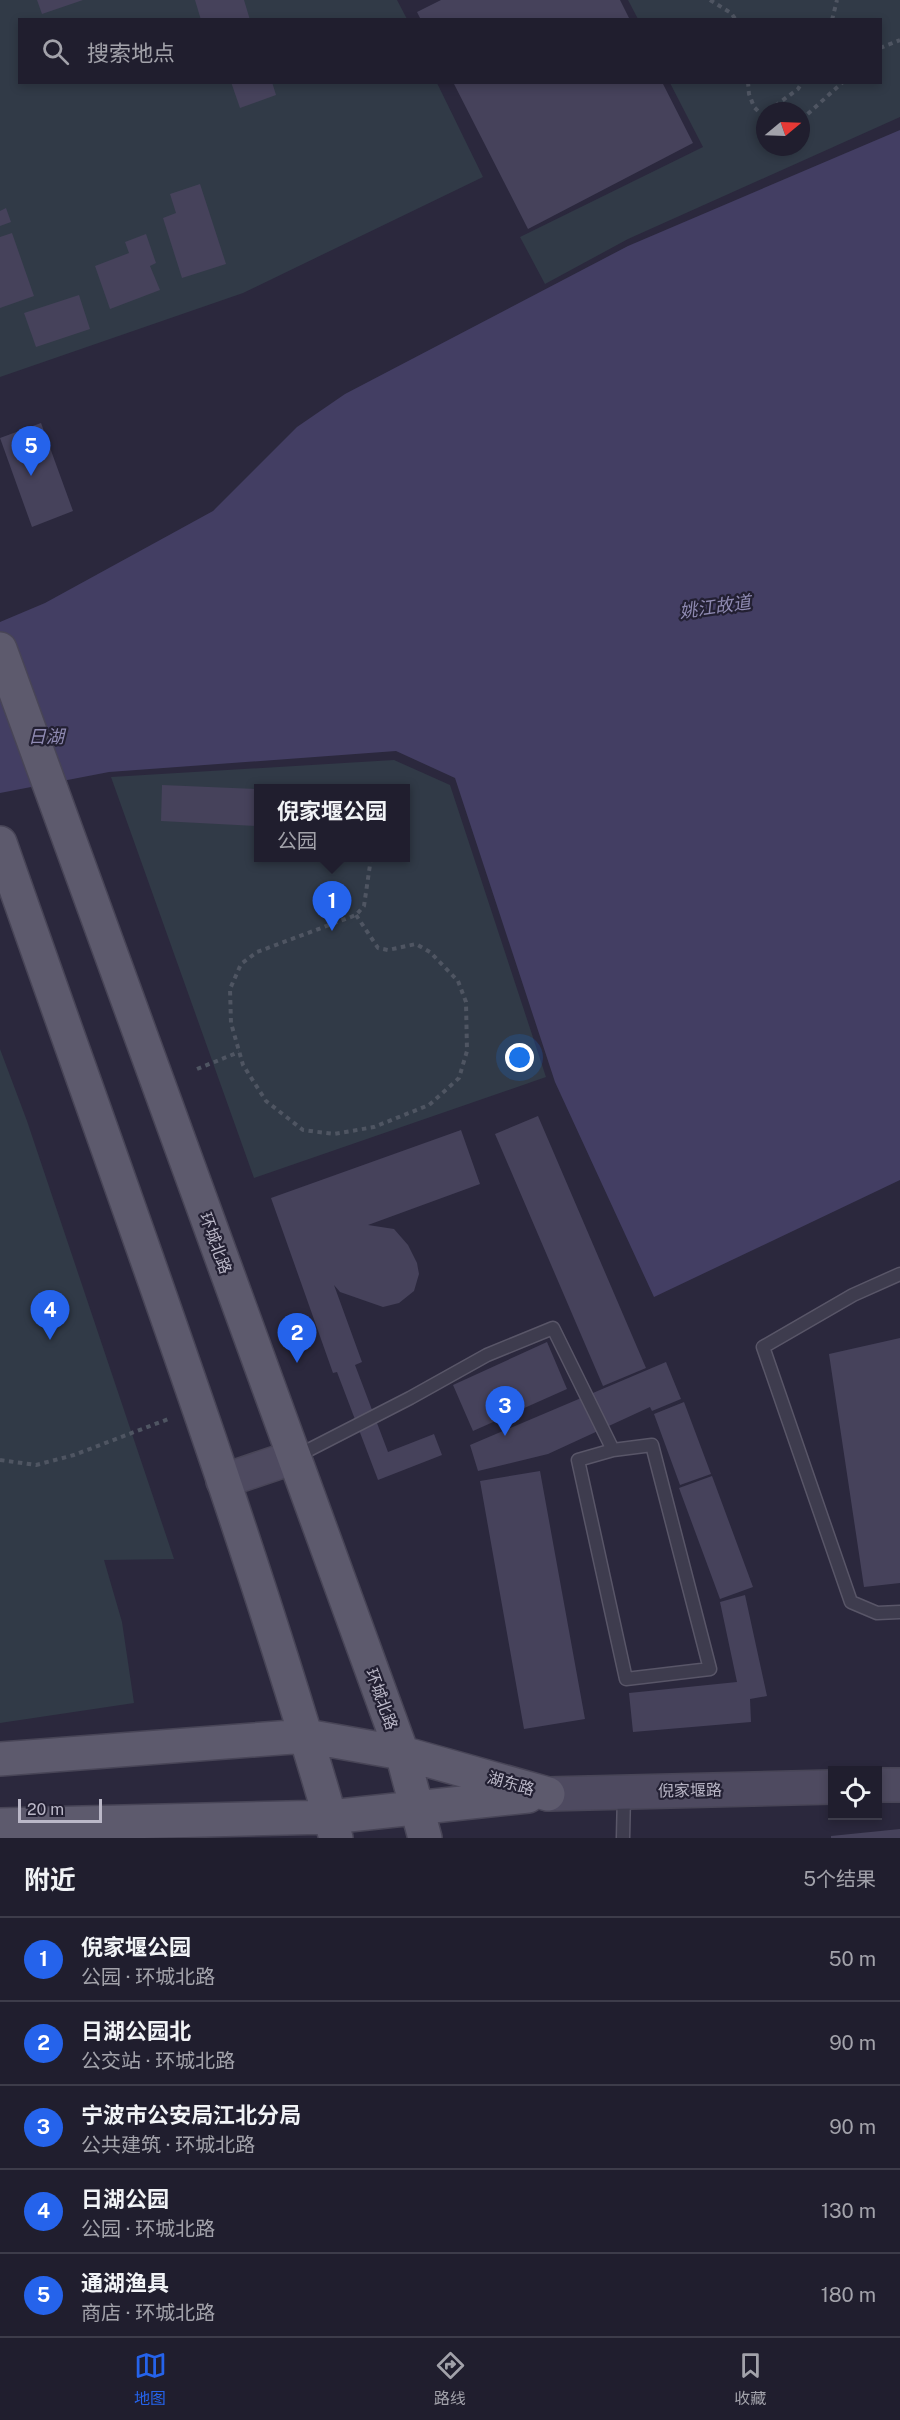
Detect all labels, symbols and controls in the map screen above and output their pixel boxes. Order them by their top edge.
search box [18,18,882,84]
icon: search [39,35,72,68]
text: 搜索地点 [87,40,175,66]
north arrow [756,102,810,156]
pin: 5 [12,426,51,476]
water label: 姚江故道 [678,591,755,622]
water label: 日湖 [28,726,67,747]
popup [254,784,410,862]
text: 倪家堰公园 [277,798,387,824]
text: 公园 [277,829,317,853]
pin: 1 [312,882,352,931]
your location [505,1043,534,1072]
street label: 环城北路 [196,1210,235,1276]
pin: 4 [31,1290,70,1340]
pin: 2 [278,1314,316,1363]
pin: 3 [486,1386,524,1436]
street label: 环城北路 [362,1666,401,1732]
map controls [828,1766,882,1820]
button: locate [828,1766,882,1820]
street label: 湖东路 [485,1768,537,1799]
street label: 倪家堰路 [658,1780,722,1801]
scale bar [18,1796,102,1824]
text: 20 m [27,1800,64,1819]
text: 附近 [24,1864,76,1895]
text: 5个结果 [803,1867,876,1891]
text: 倪家堰公园 [81,1934,191,1960]
text: 1 [39,1947,48,1971]
text: 50 m [829,1947,876,1971]
text: 公园 · 环城北路 [81,1965,215,1989]
text: 日湖公园北 [81,2018,191,2044]
text: 2 [37,2031,50,2055]
text: 90 m [829,2031,876,2055]
text: 公交站 · 环城北路 [81,2049,235,2073]
text: 宁波市公安局江北分局 [81,2102,301,2128]
text: 3 [37,2115,50,2139]
text: 90 m [829,2115,876,2139]
text: 公共建筑 · 环城北路 [81,2133,255,2157]
text: 日湖公园 [81,2186,169,2212]
text: 4 [37,2199,50,2223]
text: 130 m [821,2199,876,2223]
text: 公园 · 环城北路 [81,2217,215,2241]
text: 通湖渔具 [81,2270,169,2296]
text: 5 [37,2283,50,2307]
text: 180 m [821,2283,876,2307]
text: 商店 · 环城北路 [81,2301,215,2325]
tab: 地图 [134,2349,167,2409]
tab: 路线 [434,2349,467,2409]
tab: 收藏 [734,2349,767,2409]

